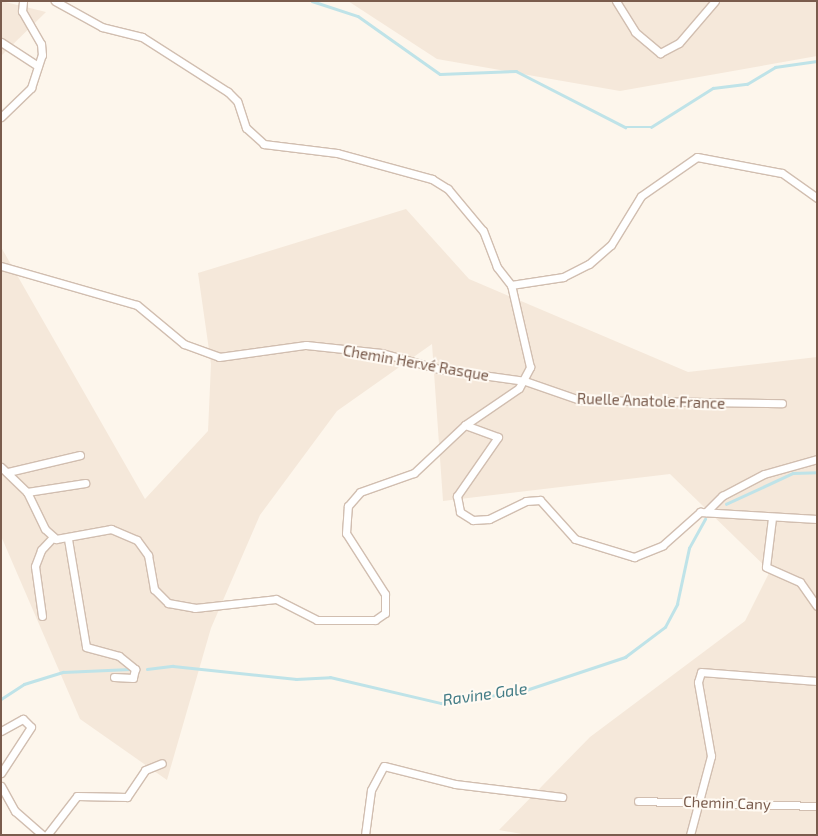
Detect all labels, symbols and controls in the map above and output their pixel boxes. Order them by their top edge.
street label: Chemin Hervé Rasque [342,341,490,385]
street label: Ruelle Anatole France [576,389,726,413]
water label: Ravine Gale [441,679,529,709]
street label: Chemin Cany [683,792,771,814]

